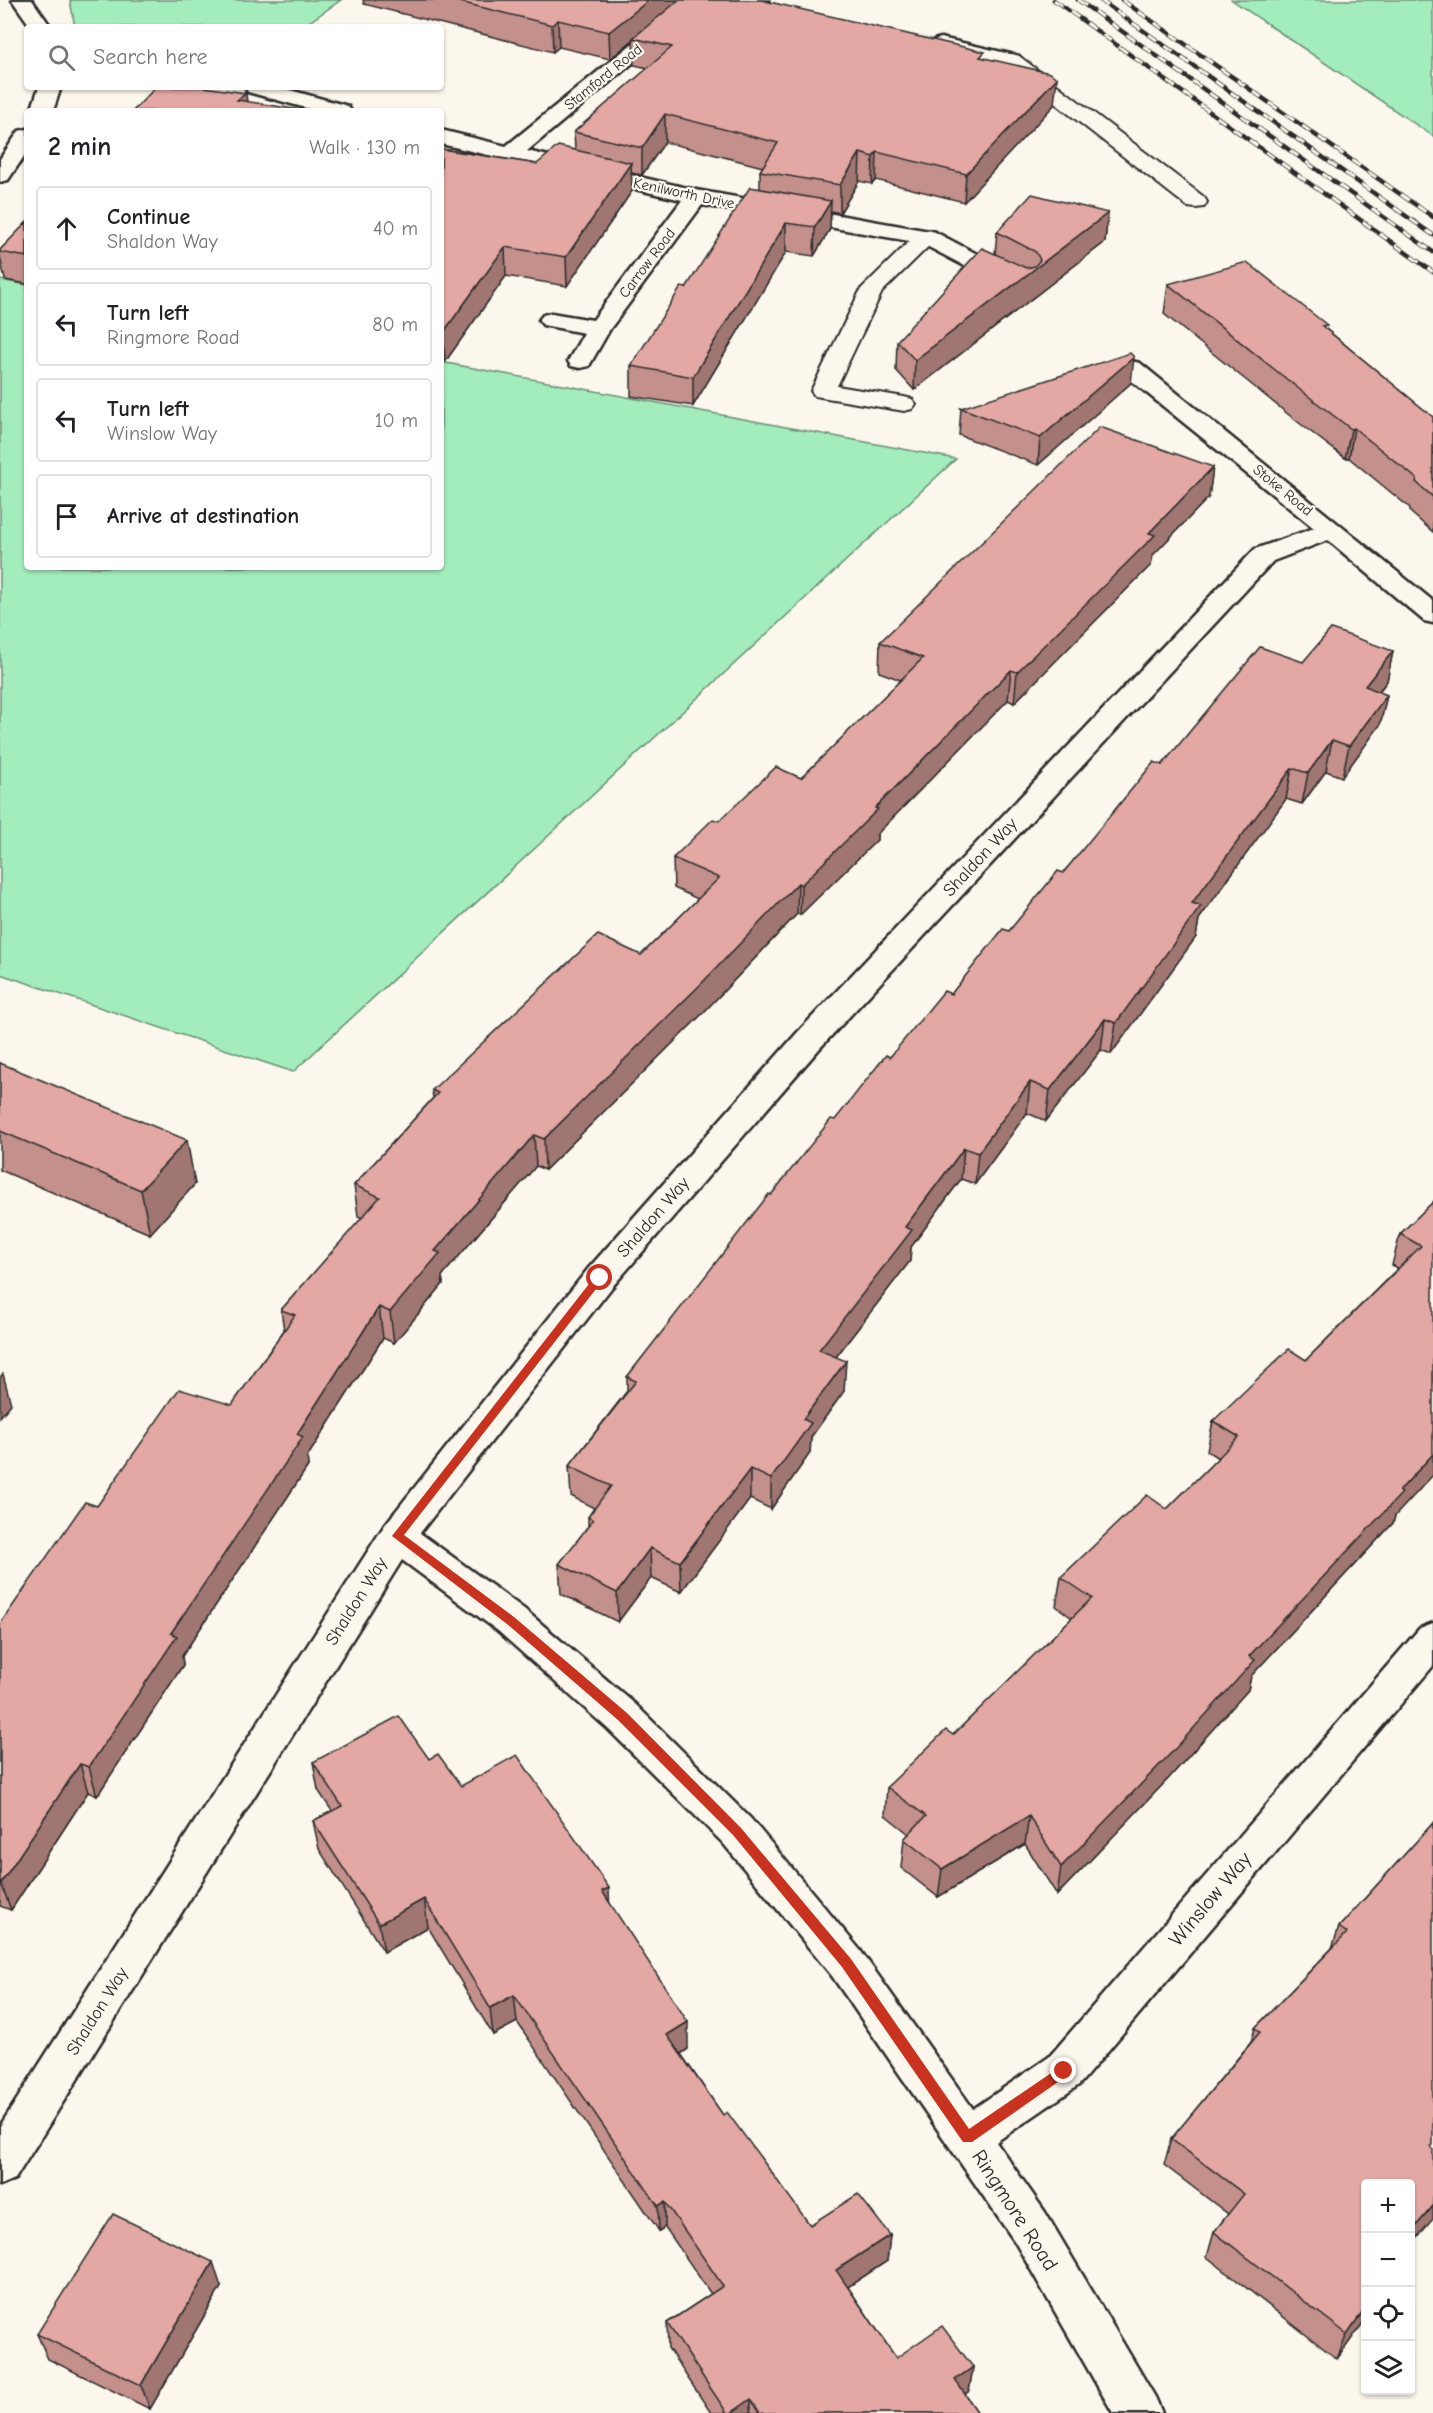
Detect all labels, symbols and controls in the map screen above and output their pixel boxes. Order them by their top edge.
search box [24,24,444,90]
street label: Stamford Road [560,40,646,114]
icon: search [45,41,78,74]
text: Search here [93,44,208,70]
text: 2 min [48,132,111,162]
text: Walk · 130 m [309,136,420,159]
street label: Kenilworth Drive [632,173,737,213]
text: Continue [107,204,190,230]
icon: ahead [50,212,83,245]
text: 40 m [373,217,418,240]
street label: Carrow Road [615,225,679,301]
text: Shaldon Way [107,230,218,253]
text: Turn left [107,300,189,326]
icon: left [50,308,83,341]
text: 80 m [372,313,418,336]
text: Ringmore Road [107,326,240,349]
text: Turn left [107,396,189,422]
icon: left [50,404,83,437]
text: 10 m [375,409,418,432]
text: Winslow Way [107,422,217,445]
street label: Stoke Road [1249,460,1317,520]
icon: arrive [50,500,83,533]
text: Arrive at destination [107,503,299,529]
street label: Shaldon Way [939,813,1023,901]
street label: Shaldon Way [613,1172,695,1262]
route start [586,1264,612,1290]
street label: Shaldon Way [321,1553,392,1649]
street label: Winslow Way [1164,1847,1257,1951]
street label: Shaldon Way [62,1963,133,2059]
route end [1050,2057,1076,2083]
street label: Ringmore Road [967,2145,1063,2275]
map controls [1361,2179,1415,2395]
button: + [1361,2179,1415,2233]
button: − [1361,2233,1415,2287]
button: locate [1361,2287,1415,2341]
button: layers [1361,2341,1415,2395]

